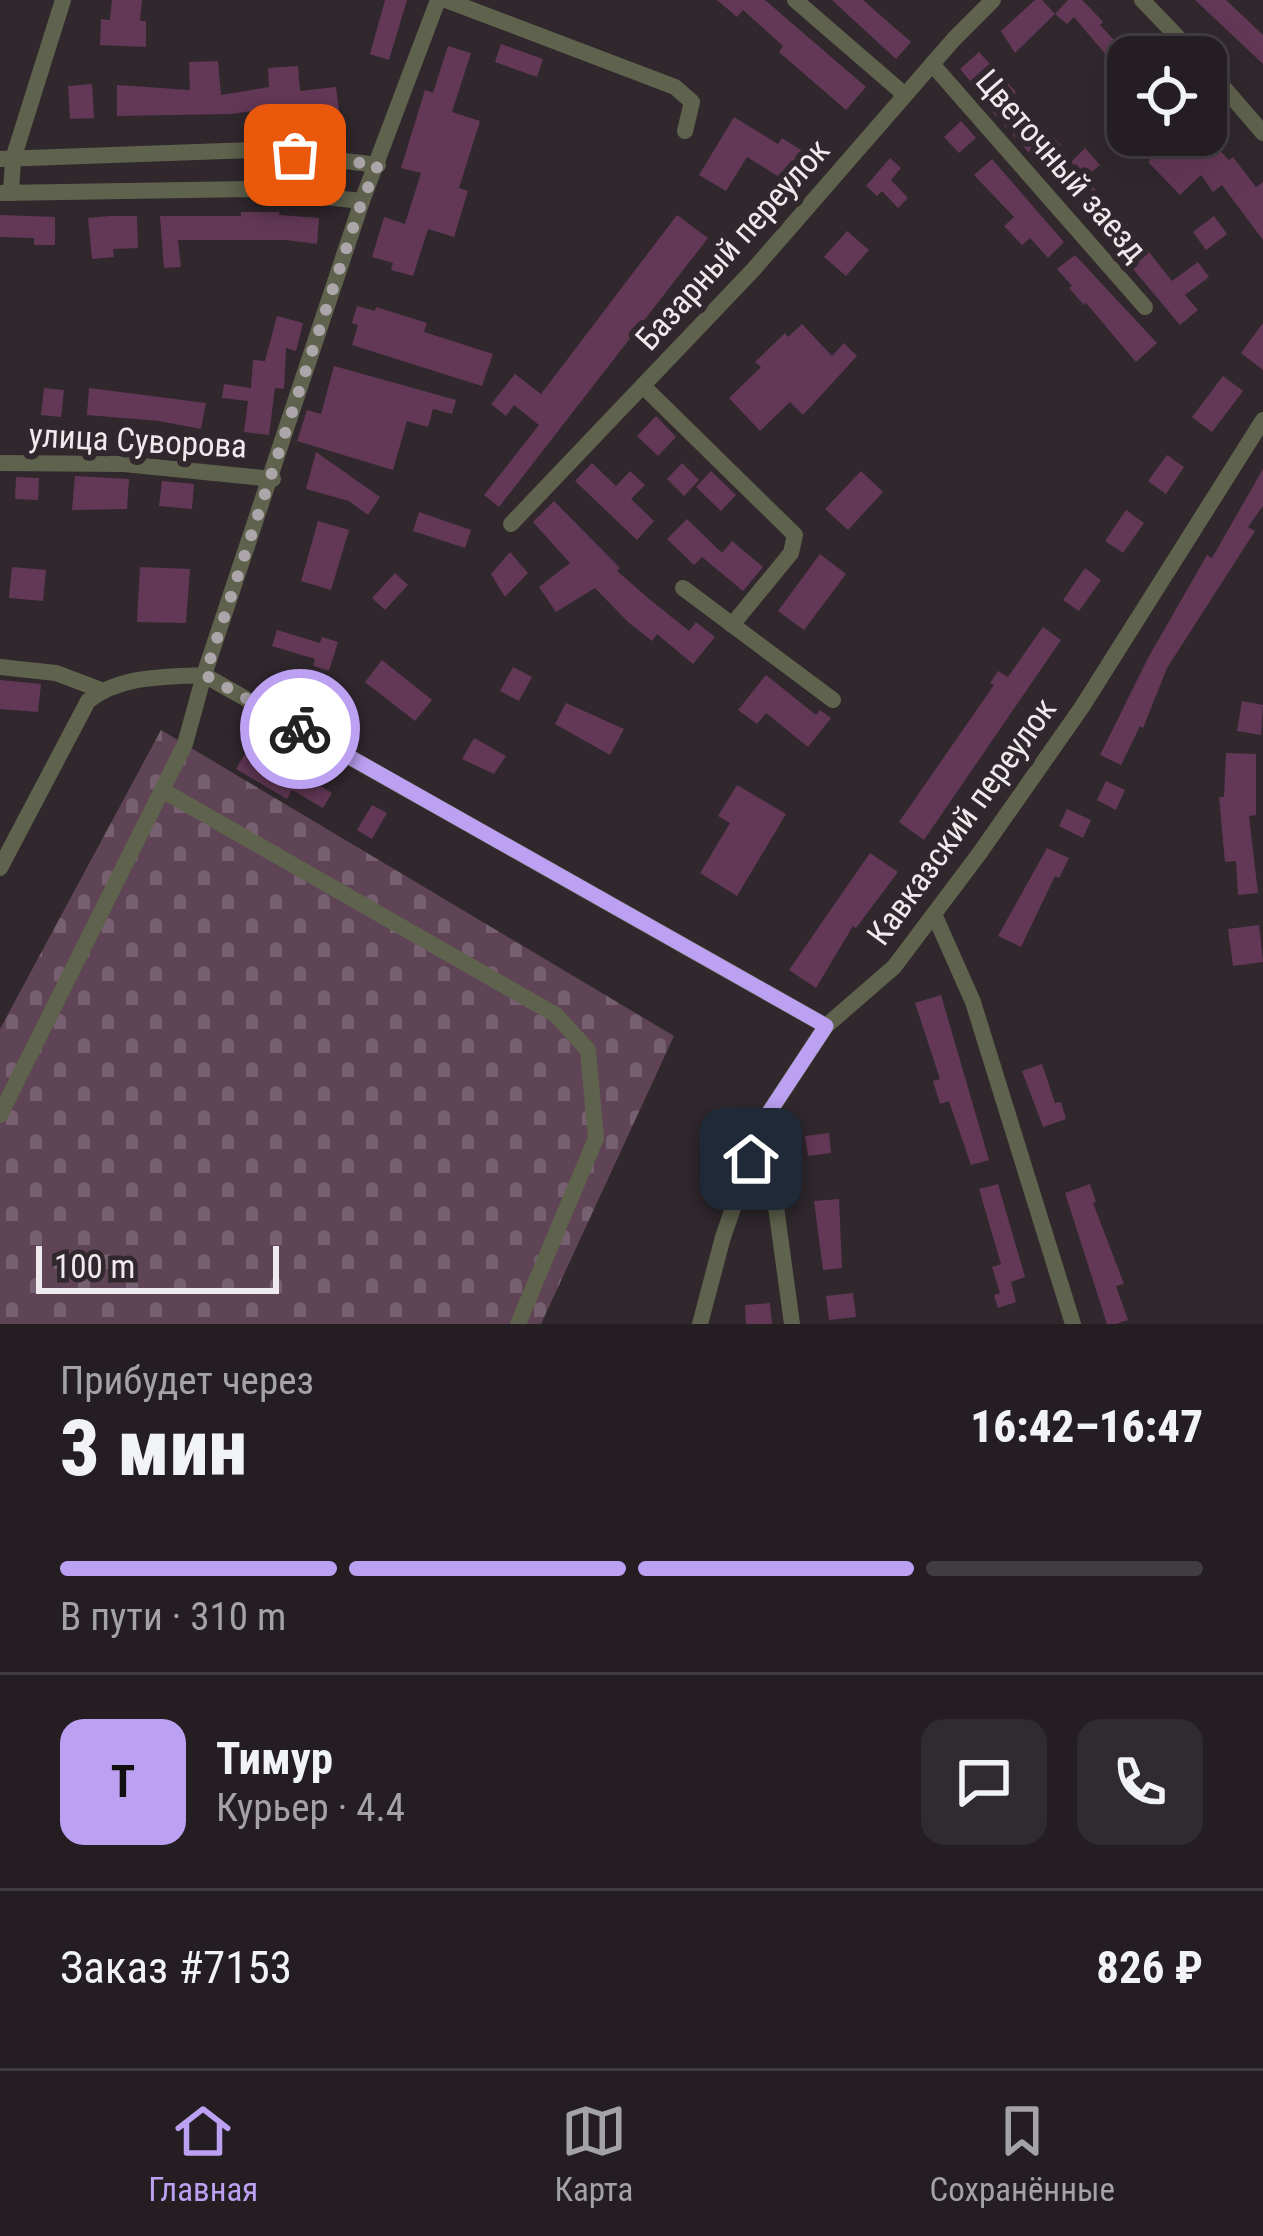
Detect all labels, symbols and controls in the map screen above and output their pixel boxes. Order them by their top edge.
map controls [1107,36,1227,156]
button: locate [1107,36,1227,156]
street label: Цветочный заезд [968,62,1155,269]
pin [244,104,346,206]
icon: bag [262,122,328,188]
street label: Базарный переулок [627,131,837,358]
street label: улица Суворова [28,415,248,466]
courier [240,669,360,789]
street label: Кавказский переулок [859,690,1064,952]
icon: bike [267,696,333,762]
pin [700,1108,802,1210]
icon: home [718,1126,784,1192]
scale bar [36,1240,279,1293]
text: 100 m [54,1247,135,1286]
text: Прибудет через [60,1358,314,1404]
text: 16:42–16:47 [970,1400,1203,1453]
text: 3 мин [60,1403,247,1494]
text: В пути · 310 m [60,1594,286,1640]
button: chat [921,1719,1047,1845]
button: phone [1077,1719,1203,1845]
text: Тимур [216,1732,333,1785]
text: Т [111,1755,135,1808]
text: Курьер · 4.4 [216,1785,405,1831]
text: Заказ #7153 [60,1941,292,1994]
text: 826 ₽ [1096,1941,1203,1994]
tab: Главная [148,2098,258,2209]
tab: Карта [554,2098,633,2209]
tab: Сохранённые [930,2098,1115,2209]

